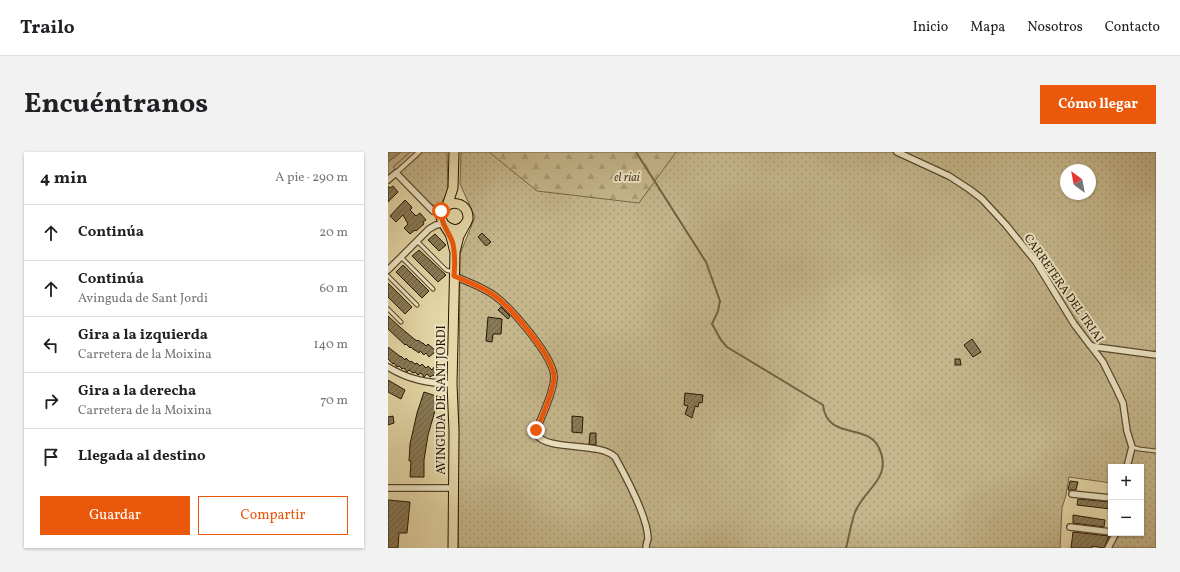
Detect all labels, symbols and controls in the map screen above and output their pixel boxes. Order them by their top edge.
text: Trailo [20,15,75,41]
text: Inicio [913,18,948,37]
text: Mapa [970,18,1005,37]
text: Nosotros [1027,18,1083,37]
text: Contacto [1105,18,1160,37]
text: Encuéntranos [24,85,208,124]
button: Cómo llegar [1040,85,1156,124]
north arrow [1060,164,1096,200]
text: 4 min [40,167,87,190]
text: A pie · 290 m [275,169,348,187]
park label: el riai [614,170,641,186]
route start [432,202,450,220]
icon: ahead [40,222,62,244]
text: Continúa [78,222,144,243]
text: 20 m [319,224,348,242]
street label: CARRETERA DEL TRIAI [1020,231,1107,346]
text: Continúa [78,269,144,290]
icon: ahead [40,278,62,300]
text: 60 m [320,280,348,298]
text: Avinguda de Sant Jordi [78,290,208,308]
text: Gira a la izquierda [78,325,208,346]
street label: AVINGUDA DE SANT JORDI [434,325,450,475]
icon: left [40,334,62,356]
text: 140 m [314,336,348,354]
text: Carretera de la Moixina [78,346,212,364]
text: Gira a la derecha [78,381,196,402]
icon: right [40,390,62,412]
text: 70 m [320,392,348,410]
text: Carretera de la Moixina [78,402,212,420]
route end [527,421,545,439]
icon: arrive [40,446,62,468]
text: Llegada al destino [78,446,206,467]
map controls [1108,464,1144,536]
button: + [1108,464,1144,500]
button: Guardar [40,496,190,535]
button: Compartir [198,496,348,535]
button: − [1108,500,1144,536]

